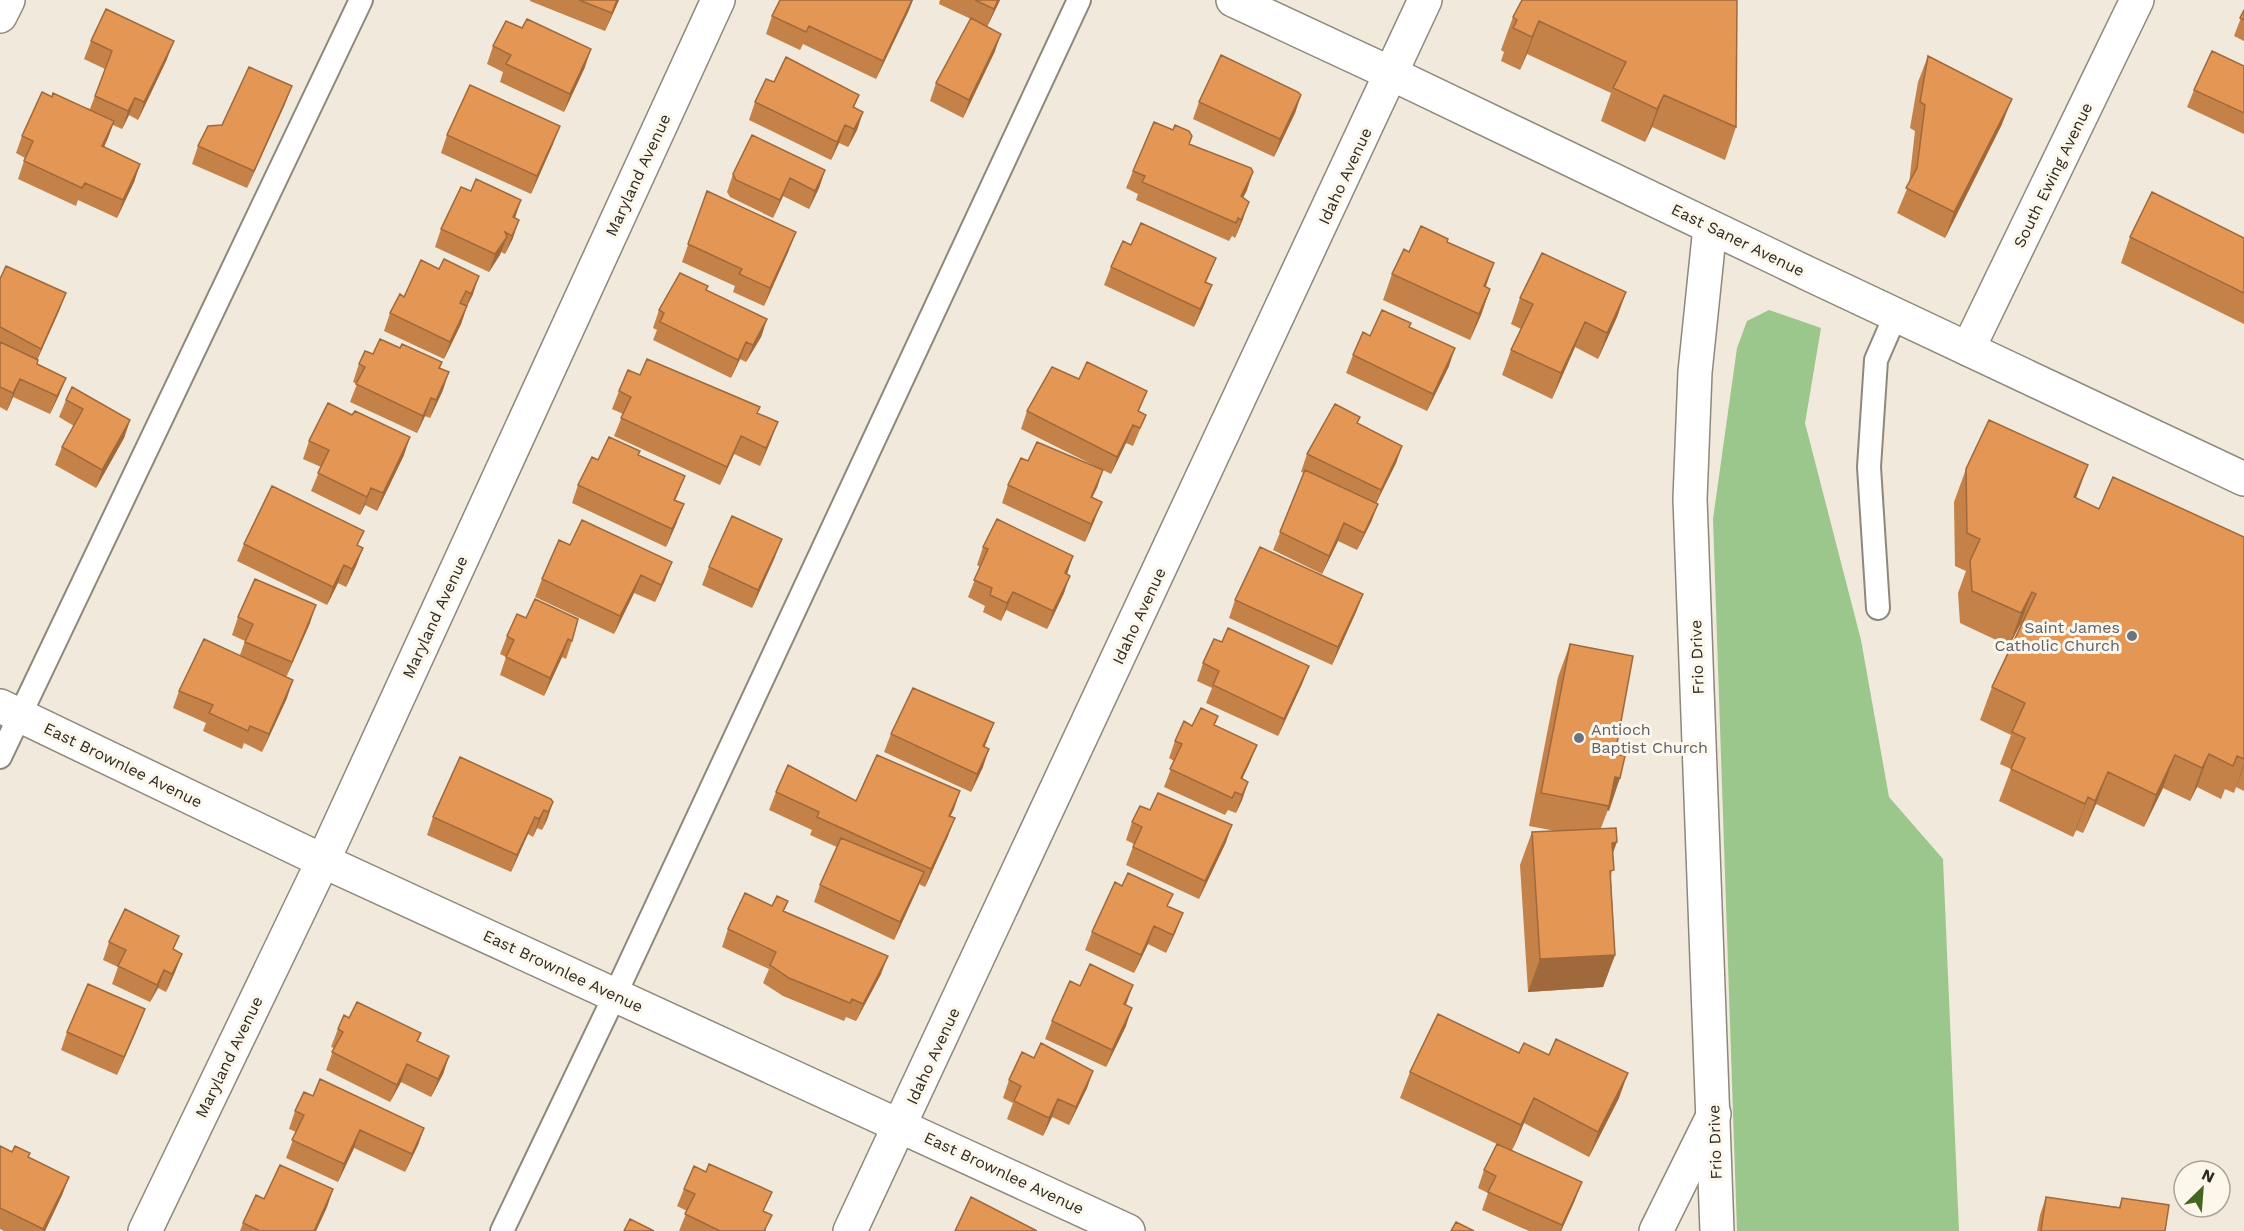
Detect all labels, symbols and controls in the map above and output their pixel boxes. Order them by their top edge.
street label: South Ewing Avenue [2010,99,2096,251]
street label: Maryland Avenue [601,111,675,239]
street label: Idaho Avenue [1314,125,1376,227]
street label: East Saner Avenue [1668,200,1808,280]
street label: Maryland Avenue [398,553,472,681]
street label: Idaho Avenue [1108,565,1170,667]
place label: Saint James Catholic Church [1995,618,2120,655]
street label: Frio Drive [1686,619,1708,695]
marker: Saint James Catholic Church [2125,629,2139,643]
street label: East Brownlee Avenue [41,718,205,812]
place label: Antioch Baptist Church [1591,720,1708,757]
marker: Antioch Baptist Church [1572,731,1586,745]
street label: East Brownlee Avenue [480,926,646,1016]
street label: Maryland Avenue [191,993,267,1121]
street label: Idaho Avenue [902,1005,964,1107]
street label: Frio Drive [1704,1104,1726,1180]
street label: East Brownlee Avenue [921,1128,1087,1218]
north arrow [2172,1159,2232,1219]
text: N [2199,1165,2218,1187]

